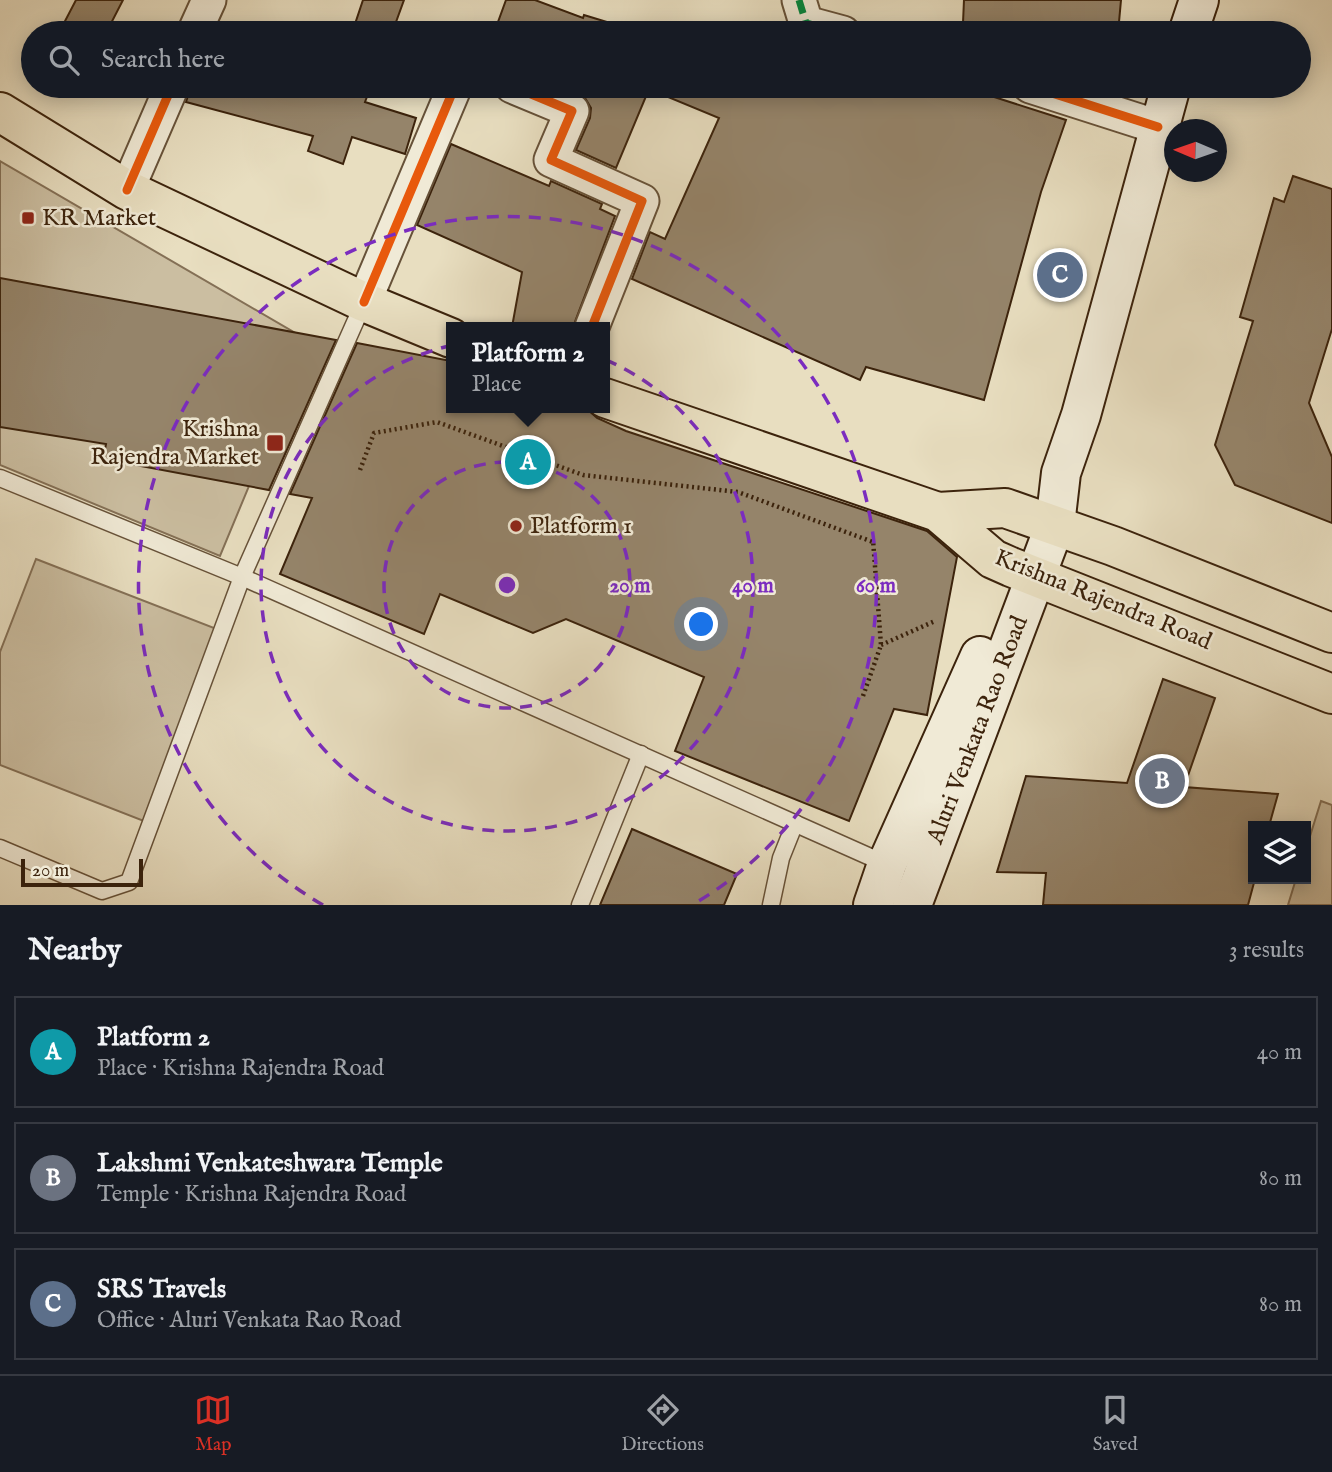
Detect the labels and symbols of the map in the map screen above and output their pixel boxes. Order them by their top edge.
north arrow [1164,119,1227,182]
place label: KR Market [42,203,156,234]
marker: KR Market [20,210,36,226]
pin: C [1037,249,1083,301]
place label: Krishna Rajendra Market [90,414,260,473]
marker: Krishna Rajendra Market [265,433,285,453]
pin: A [505,436,551,488]
place label: Platform 1 [530,511,632,542]
marker: Platform 1 [508,518,524,534]
street label: Krishna Rajendra Road [990,542,1216,658]
centre of rings [495,573,519,597]
text: 20 m [610,573,651,600]
text: 40 m [732,573,774,600]
text: 60 m [856,573,897,600]
your location [684,607,718,641]
street label: Aluri Venkata Rao Road [920,611,1036,849]
pin: B [1139,755,1185,807]
scale bar [21,856,144,888]

